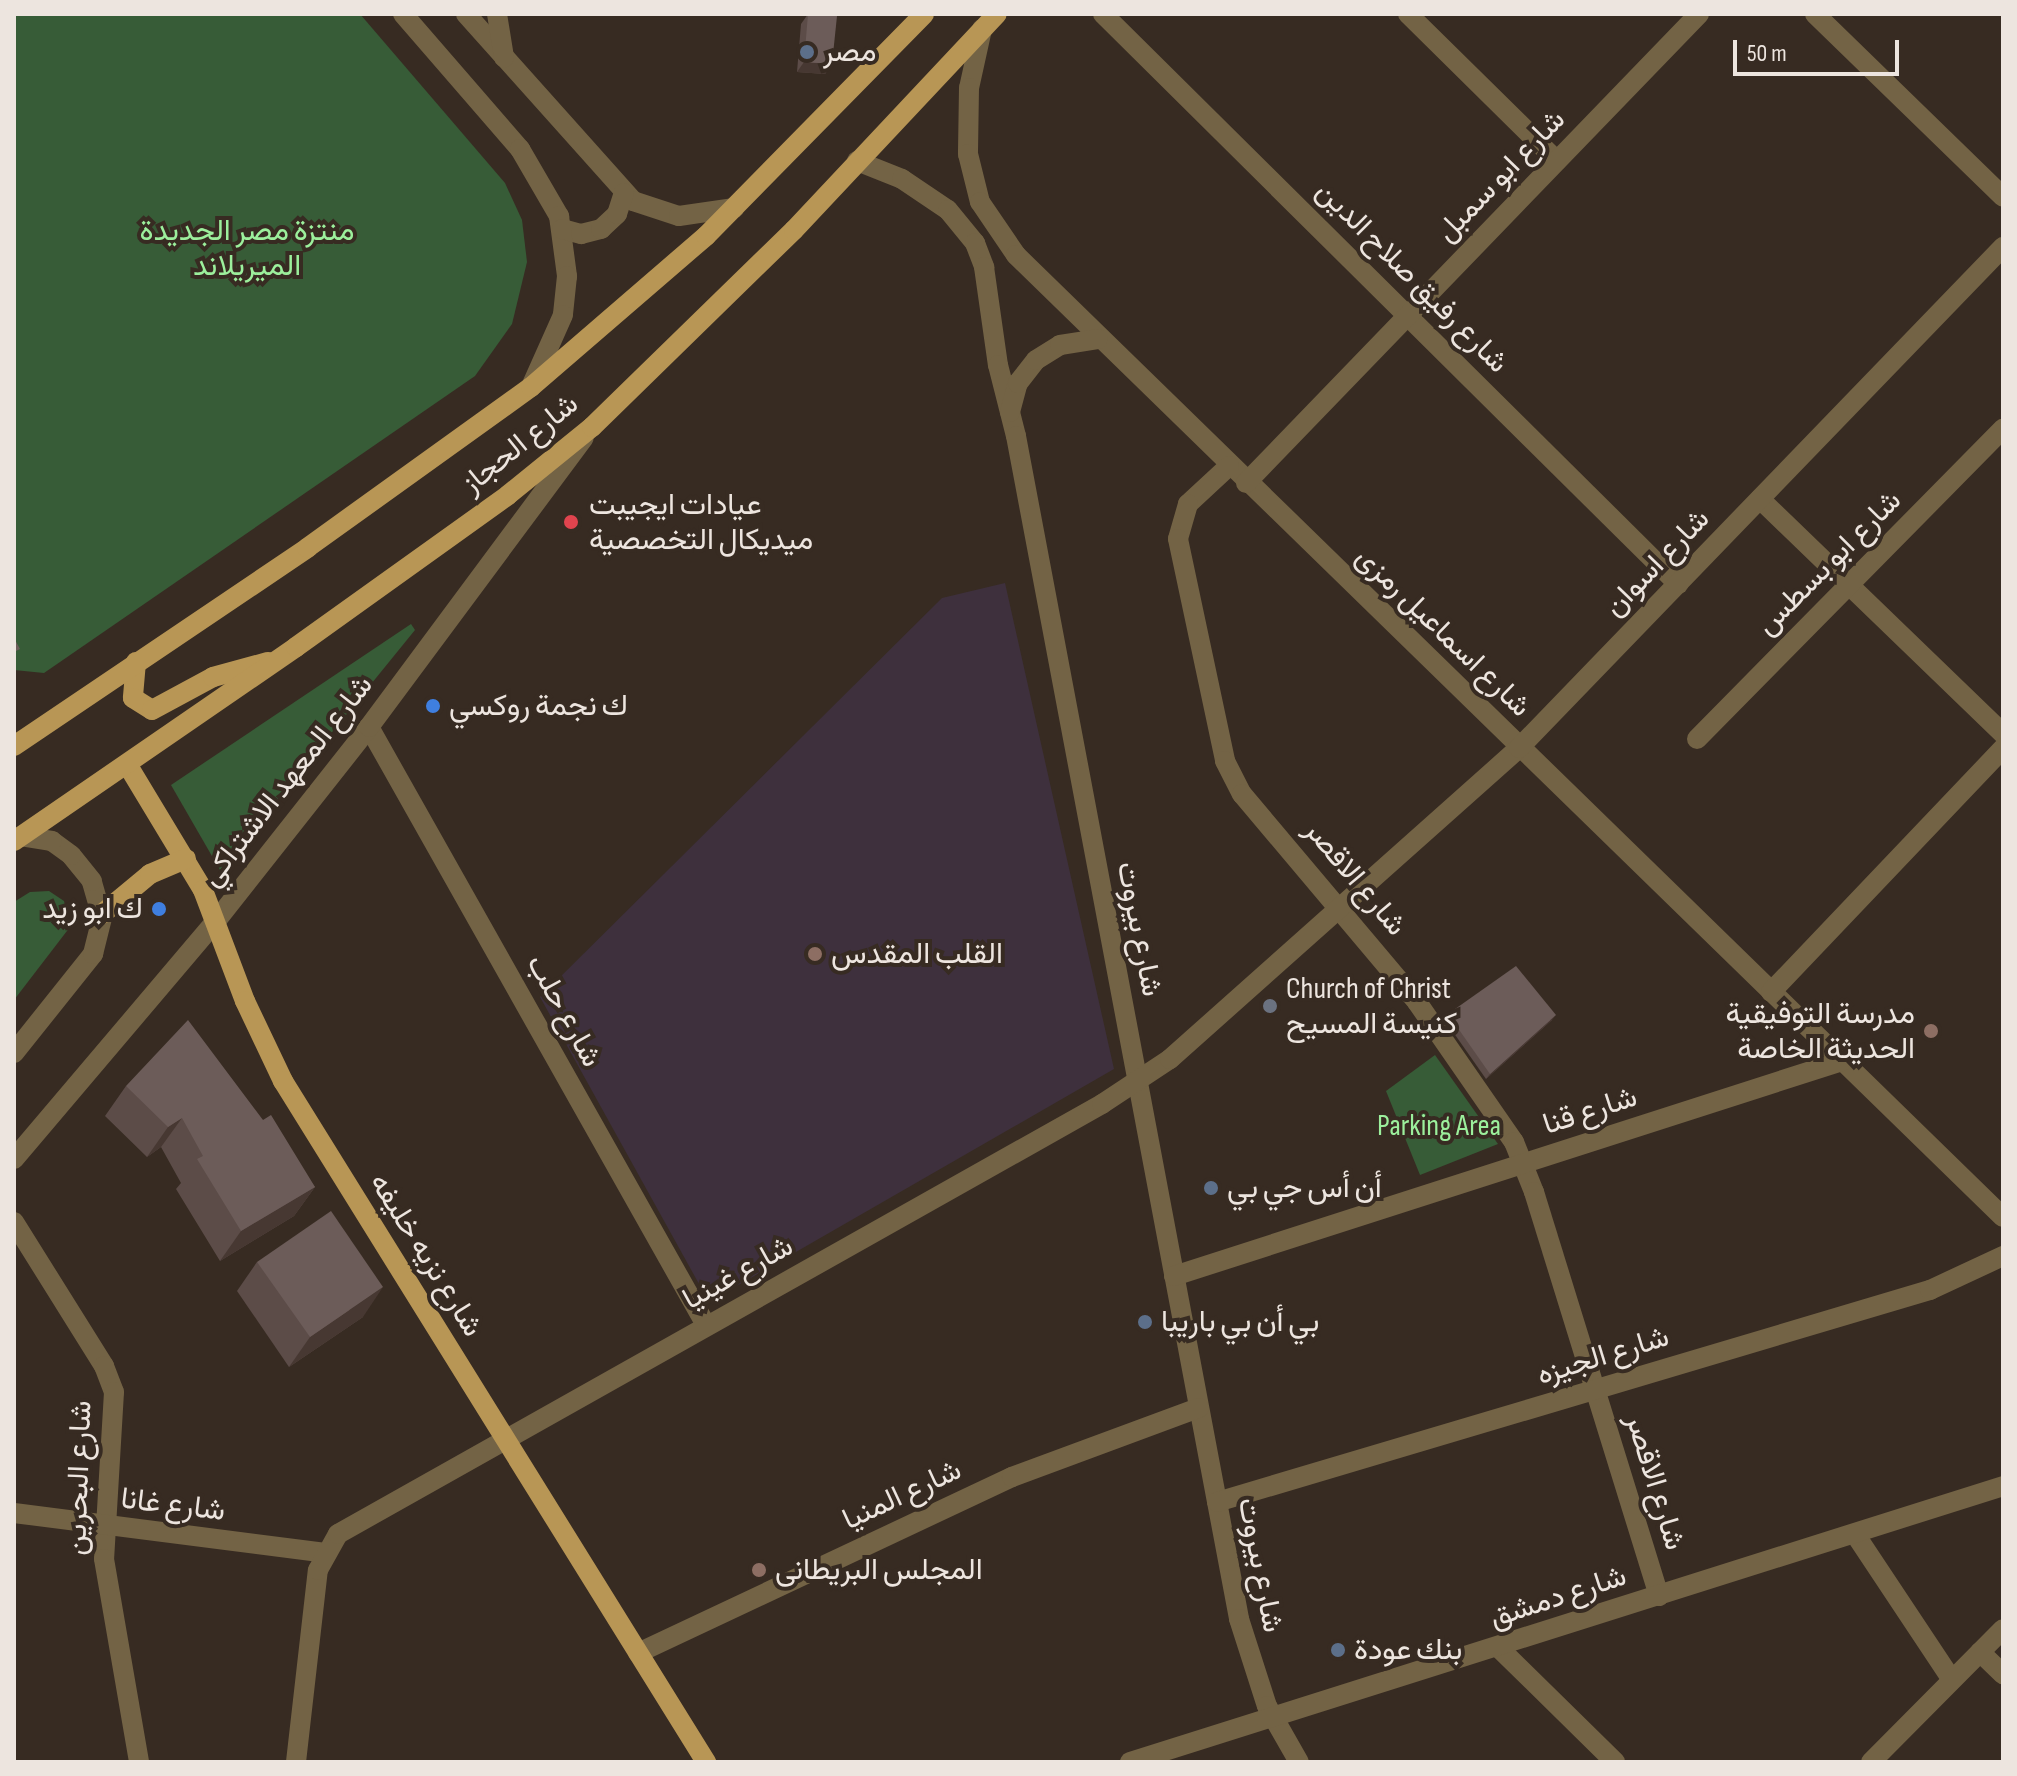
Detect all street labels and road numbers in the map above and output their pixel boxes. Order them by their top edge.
street label: شارع ابو سمبل [1429,102,1573,250]
street label: شارع رفيق صلاح الدين [1308,173,1516,381]
street label: شارع الحجاز [454,386,586,502]
street label: شارع ابو بسطس [1749,483,1909,643]
street label: شارع اسوان [1597,501,1717,625]
street label: شارع اسماعيل رمزى [1348,539,1538,725]
street label: شارع المعهد الاشتراكي [193,668,381,894]
street label: شارع الاقصر [1296,813,1414,943]
street label: شارع بيروت [1108,859,1170,999]
street label: شارع حلب [519,949,609,1073]
street label: شارع قنا [1538,1079,1642,1143]
street label: شارع نزيه خليفه [361,1167,491,1343]
street label: شارع غينيا [677,1228,799,1318]
street label: شارع الجيزه [1533,1319,1673,1393]
street label: شارع البحرين [58,1400,100,1556]
street label: شارع الاقصر [1617,1410,1693,1554]
street label: شارع المنيا [837,1452,967,1538]
street label: شارع غانا [119,1481,227,1529]
street label: شارع بيروت [1229,1495,1291,1635]
street label: شارع دمشق [1485,1558,1631,1636]

